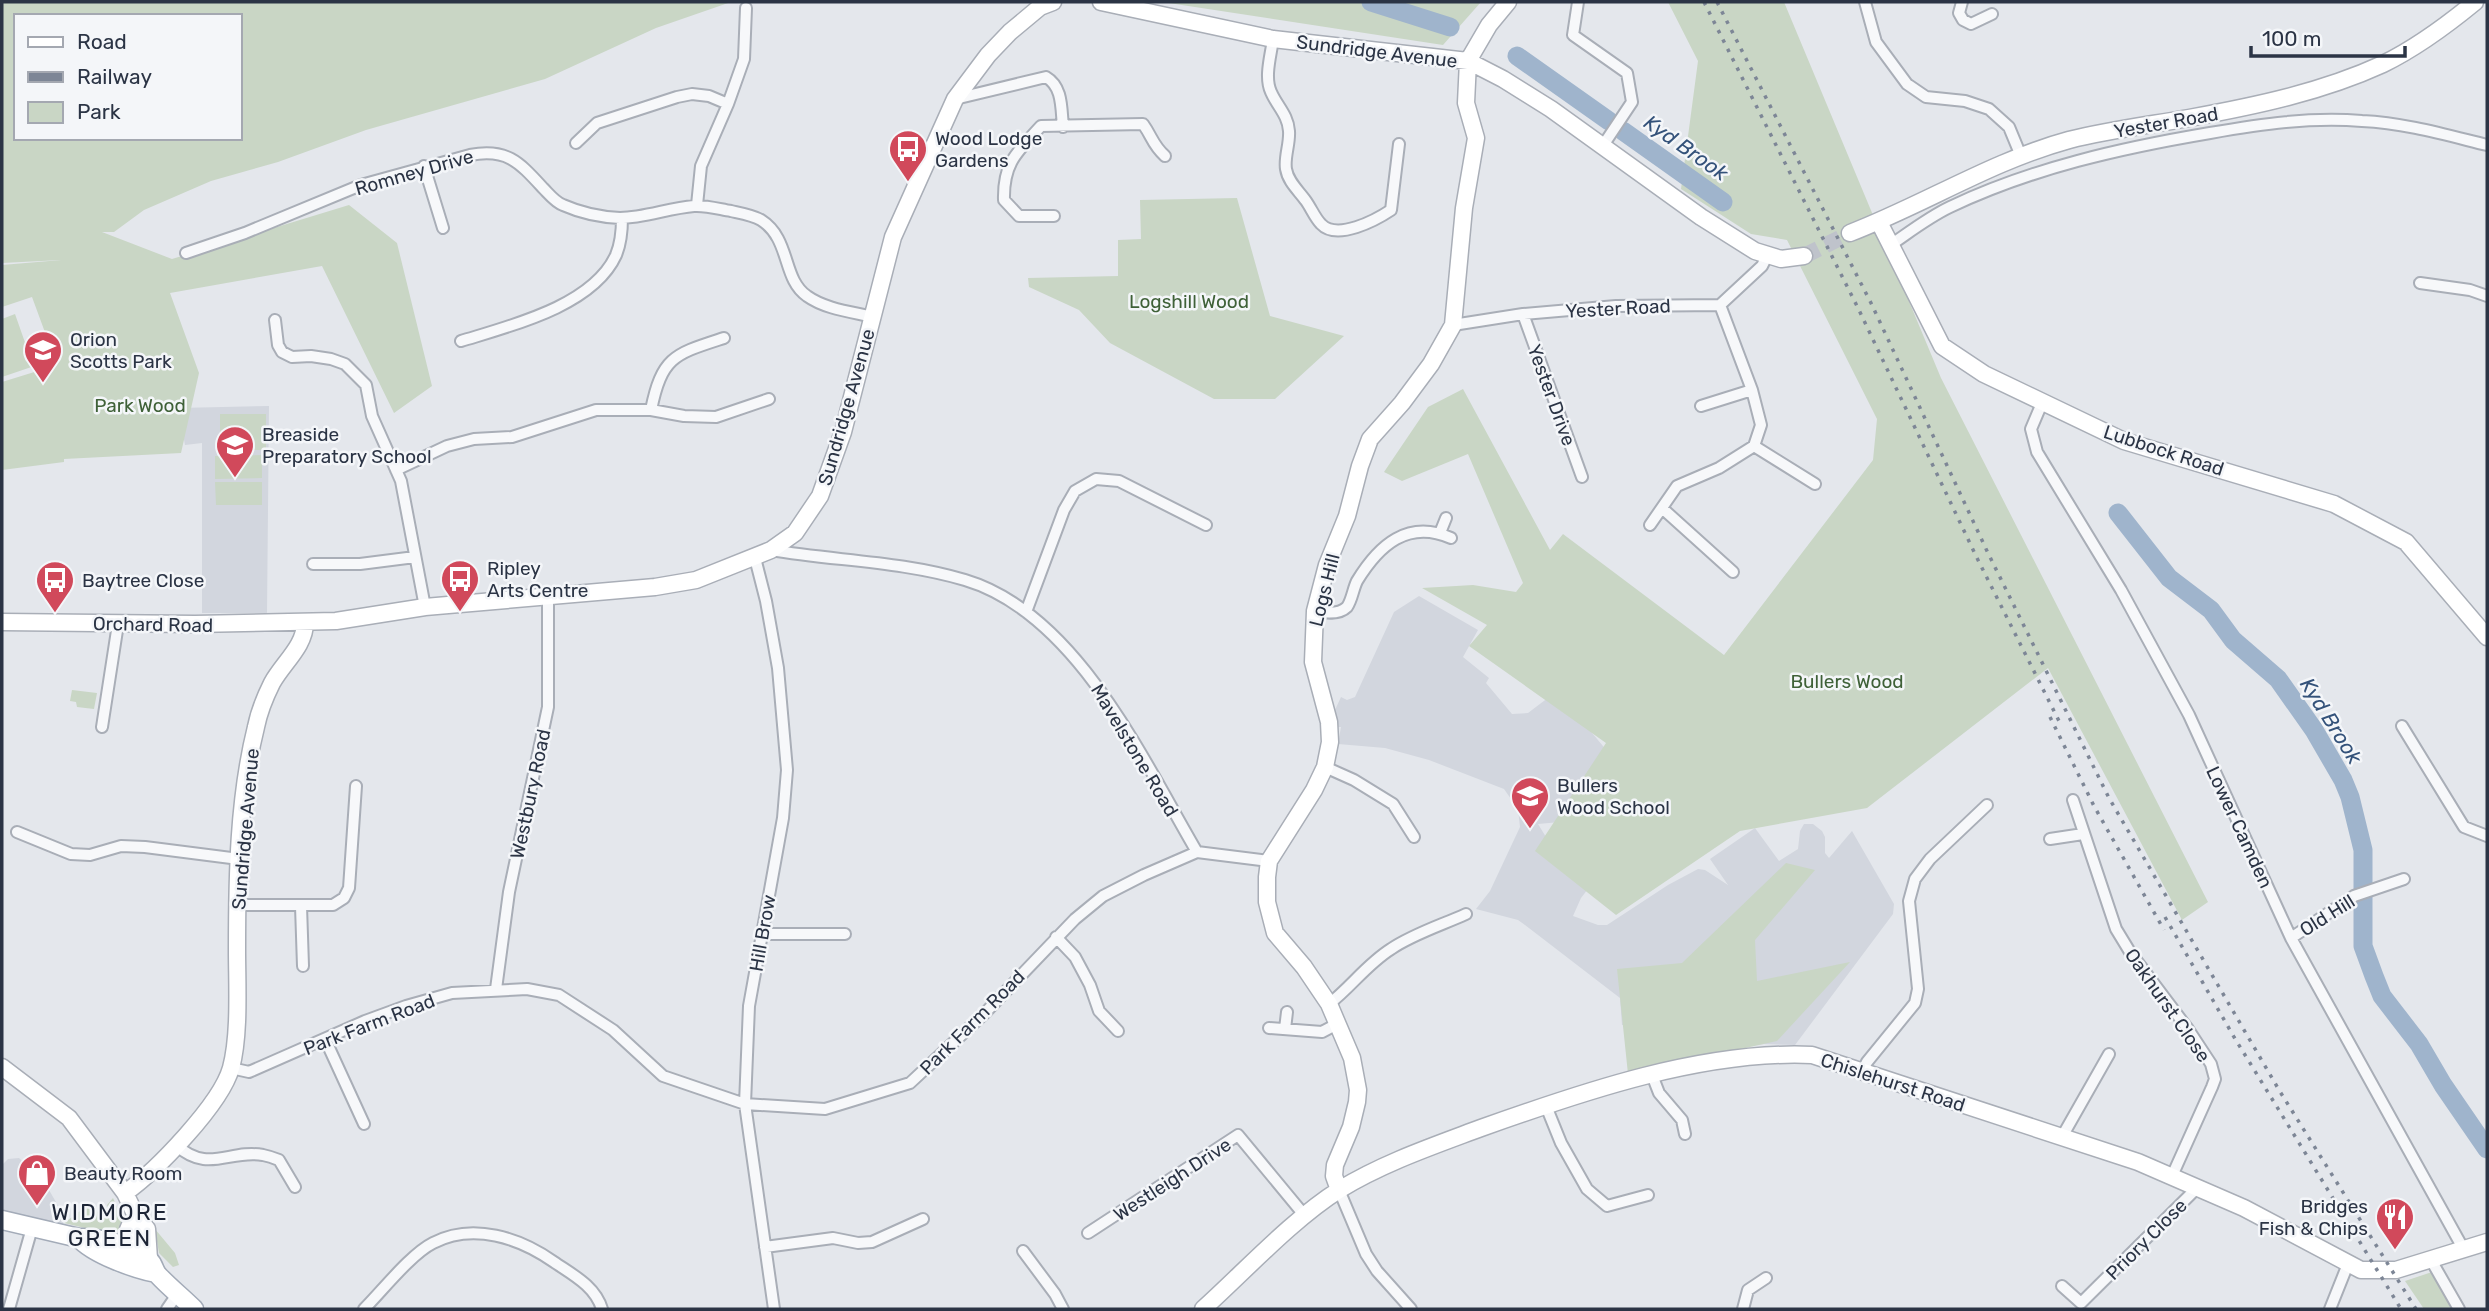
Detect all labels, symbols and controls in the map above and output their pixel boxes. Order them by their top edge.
legend [14,14,242,140]
scale bar [2251,14,2405,58]
text: 100 m [2262,26,2321,51]
text: Road [77,29,127,54]
street label: Sundridge Avenue [1295,30,1459,73]
text: Railway [77,64,152,89]
text: Park [77,99,121,124]
street label: Yester Road [2112,102,2220,143]
water label: Kyd Brook [1639,109,1734,186]
place label: Wood Lodge Gardens [935,127,1042,172]
bus stop icon: Wood Lodge Gardens [887,128,929,183]
street label: Romney Drive [352,145,476,200]
park label: Logshill Wood [1129,290,1249,313]
street label: Yester Road [1565,294,1671,323]
street label: Sundridge Avenue [813,326,880,488]
place label: Orion Scotts Park [70,328,172,373]
school or university icon: Orion Scotts Park [22,329,64,384]
street label: Yester Drive [1523,341,1581,449]
park label: Park Wood [94,394,186,417]
street label: Lubbock Road [2101,420,2227,481]
place label: Breaside Preparatory School [262,423,432,468]
school or university icon: Breaside Preparatory School [214,424,256,479]
street label: Logs Hill [1304,551,1345,629]
place label: Ripley Arts Centre [487,557,589,602]
bus stop icon: Ripley Arts Centre [439,558,481,613]
bus stop icon: Baytree Close [34,559,76,614]
place label: Baytree Close [82,569,204,592]
street label: Orchard Road [93,612,213,637]
park label: Bullers Wood [1790,670,1904,693]
water label: Kyd Brook [2295,673,2368,770]
street label: Mavelstone Road [1086,680,1183,821]
street label: Westbury Road [505,727,555,861]
street label: Sundridge Avenue [227,747,264,911]
street label: Lower Camden [2201,763,2278,892]
place label: Bullers Wood School [1557,774,1670,819]
school or university icon: Bullers Wood School [1509,775,1551,830]
street label: Old Hill [2295,890,2359,941]
street label: Hill Brow [744,893,781,973]
street label: Oakhurst Close [2120,944,2215,1067]
street label: Park Farm Road [915,965,1030,1080]
street label: Park Farm Road [300,989,438,1060]
street label: Chislehurst Road [1818,1048,1968,1117]
street label: Westleigh Drive [1109,1133,1235,1226]
shop icon: Beauty Room [16,1152,58,1207]
place label: Beauty Room [64,1162,182,1185]
street label: Priory Close [2101,1194,2192,1285]
place label: Bridges Fish & Chips [2259,1195,2368,1240]
restaurant icon: Bridges Fish & Chips [2374,1196,2416,1251]
district label: WIDMORE GREEN [51,1198,169,1252]

